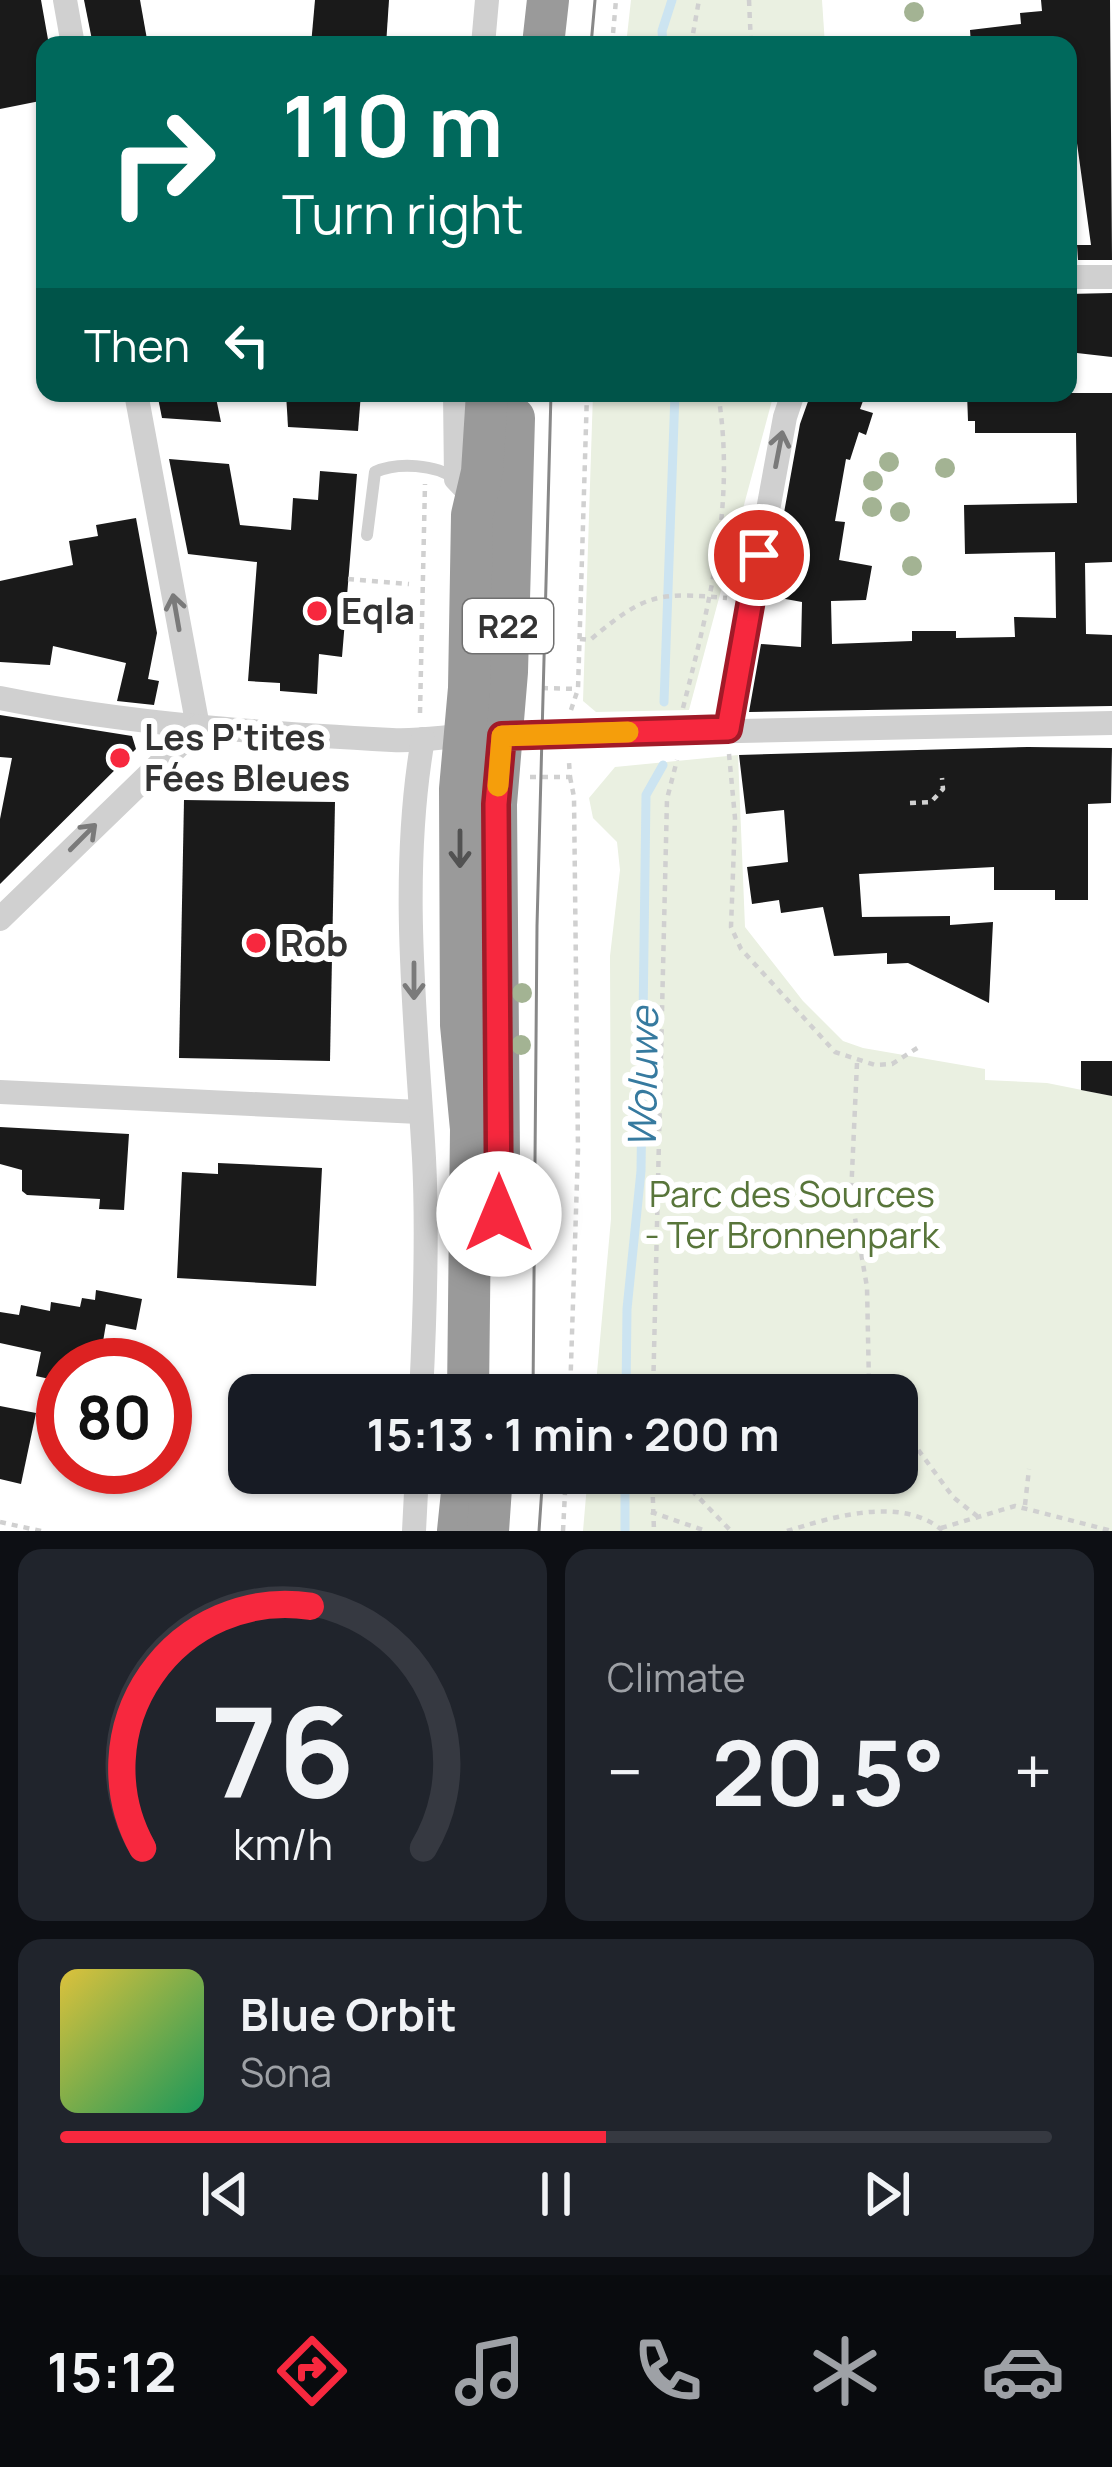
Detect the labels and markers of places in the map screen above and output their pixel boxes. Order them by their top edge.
pin [708,504,810,606]
place label: Eqla [341,586,415,635]
marker: Eqla [304,598,330,624]
place label: Les P'tites Fées Bleues [144,712,350,802]
marker: Les P'tites Fées Bleues [107,745,133,771]
place label: Rob [280,918,348,967]
marker: Rob [243,930,269,956]

